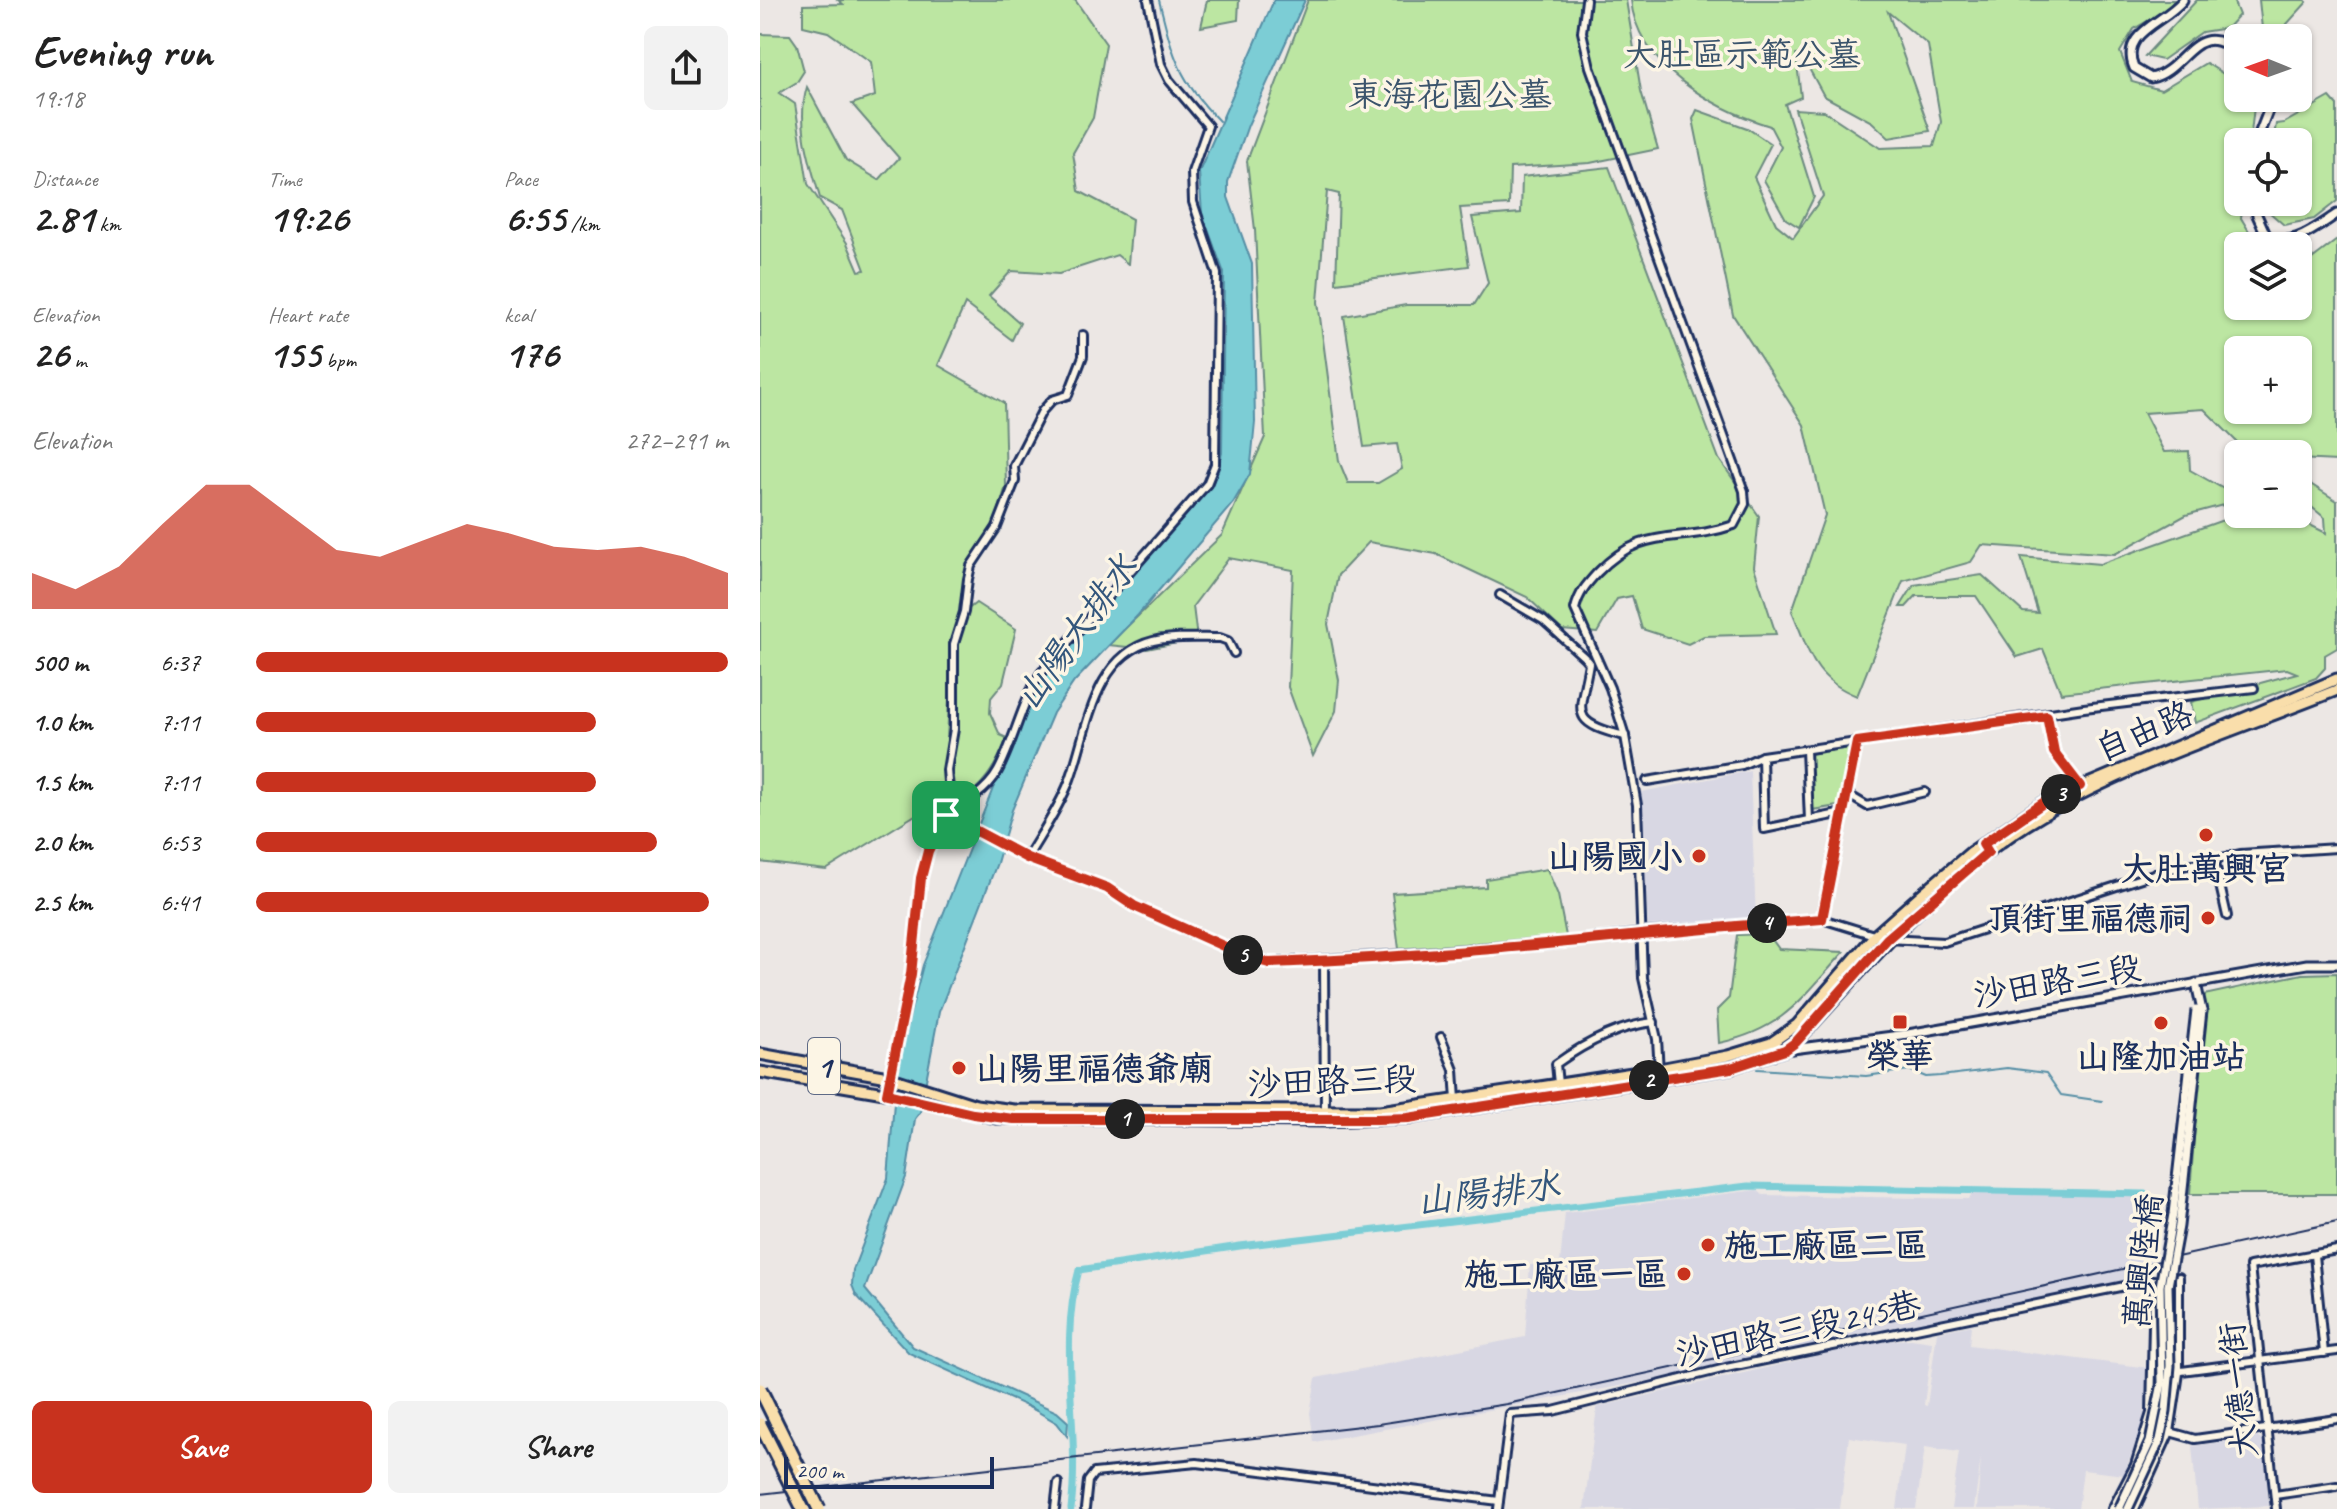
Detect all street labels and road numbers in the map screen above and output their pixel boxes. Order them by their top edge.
street label: 自由路 [2089,691,2199,771]
street label: 沙田路三段 [1970,945,2144,1017]
road number: 1 [808,1038,840,1094]
street label: 沙田路三段 [1246,1057,1418,1105]
street label: 萬興陸橋 [2115,1191,2171,1331]
street label: 沙田路三段245巷 [1671,1282,1925,1376]
street label: 大德一街 [2210,1320,2266,1460]

